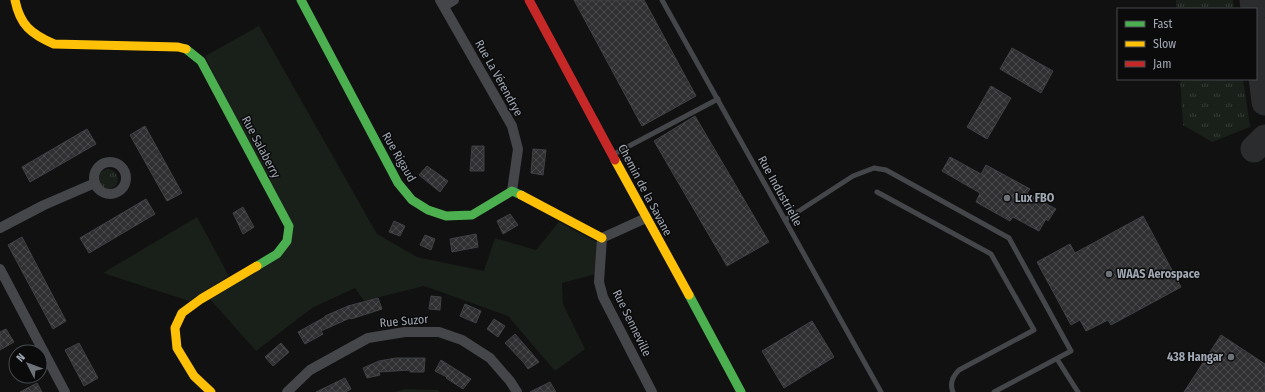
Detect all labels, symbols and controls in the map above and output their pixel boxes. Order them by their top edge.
legend [1117,8,1257,80]
text: Fast [1153,17,1172,31]
street label: Rue La Vérendrye [472,37,526,119]
text: Slow [1153,37,1176,51]
text: Jam [1153,57,1171,71]
street label: Rue Salaberry [239,114,284,181]
street label: Rue Rigaud [379,130,419,184]
street label: Chemin de la Savane [615,142,675,238]
street label: Rue Industrielle [755,153,805,229]
place label: Lux FBO [1015,191,1055,205]
marker: Lux FBO [1002,193,1012,203]
place label: WAAS Aerospace [1117,267,1200,281]
marker: WAAS Aerospace [1104,269,1114,279]
street label: Rue Senneville [610,287,654,359]
street label: Rue Suzor [379,312,430,330]
north arrow [8,344,48,384]
place label: 438 Hangar [1167,350,1224,364]
text: N [14,351,28,364]
marker: 438 Hangar [1226,352,1236,362]

